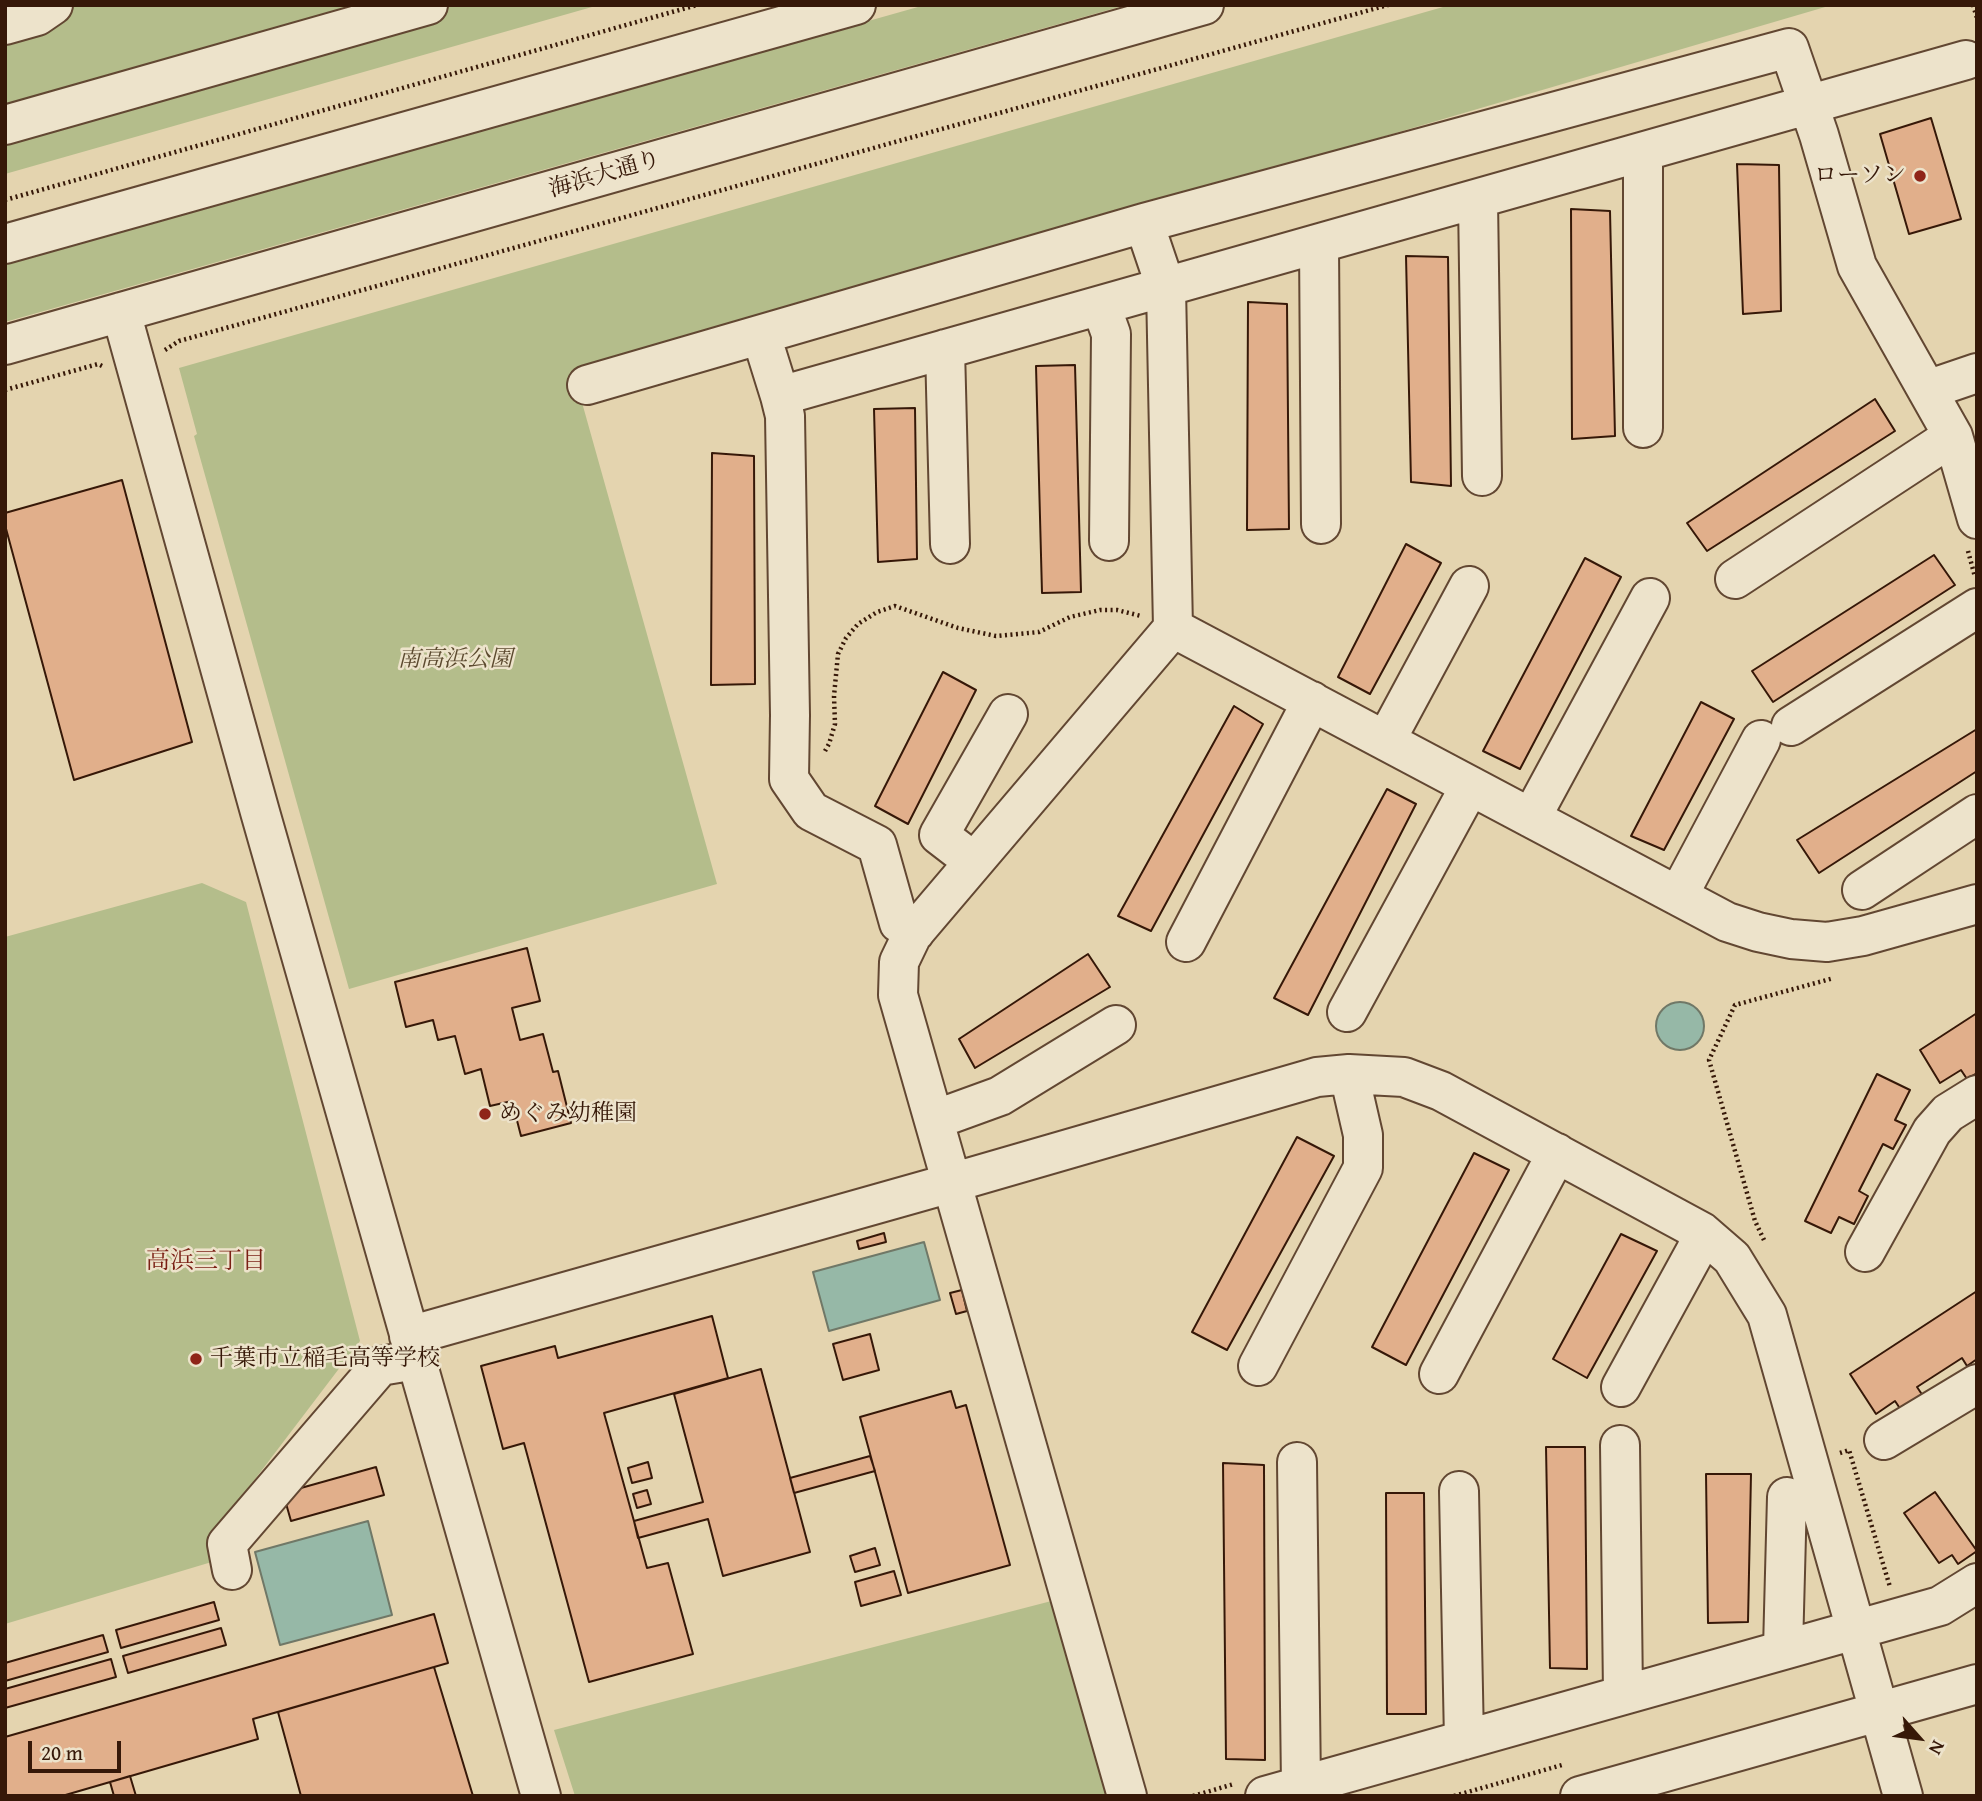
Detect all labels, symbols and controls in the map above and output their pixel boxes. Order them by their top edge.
street label: 海浜大通り [546,146,664,204]
place label: ローソン [1814,162,1906,190]
marker: ローソン [1912,168,1928,184]
park label: 南高浜公園 [398,646,512,674]
place label: めぐみ幼稚園 [499,1100,637,1128]
marker: めぐみ幼稚園 [477,1106,493,1122]
district label: 高浜三丁目 [146,1248,266,1276]
place label: 千葉市立稲毛高等学校 [210,1345,440,1373]
marker: 千葉市立稲毛高等学校 [188,1351,204,1367]
north arrow [1884,1703,1954,1773]
scale bar [32,1728,124,1772]
text: N [1922,1736,1953,1760]
text: 20 m [41,1737,83,1768]

